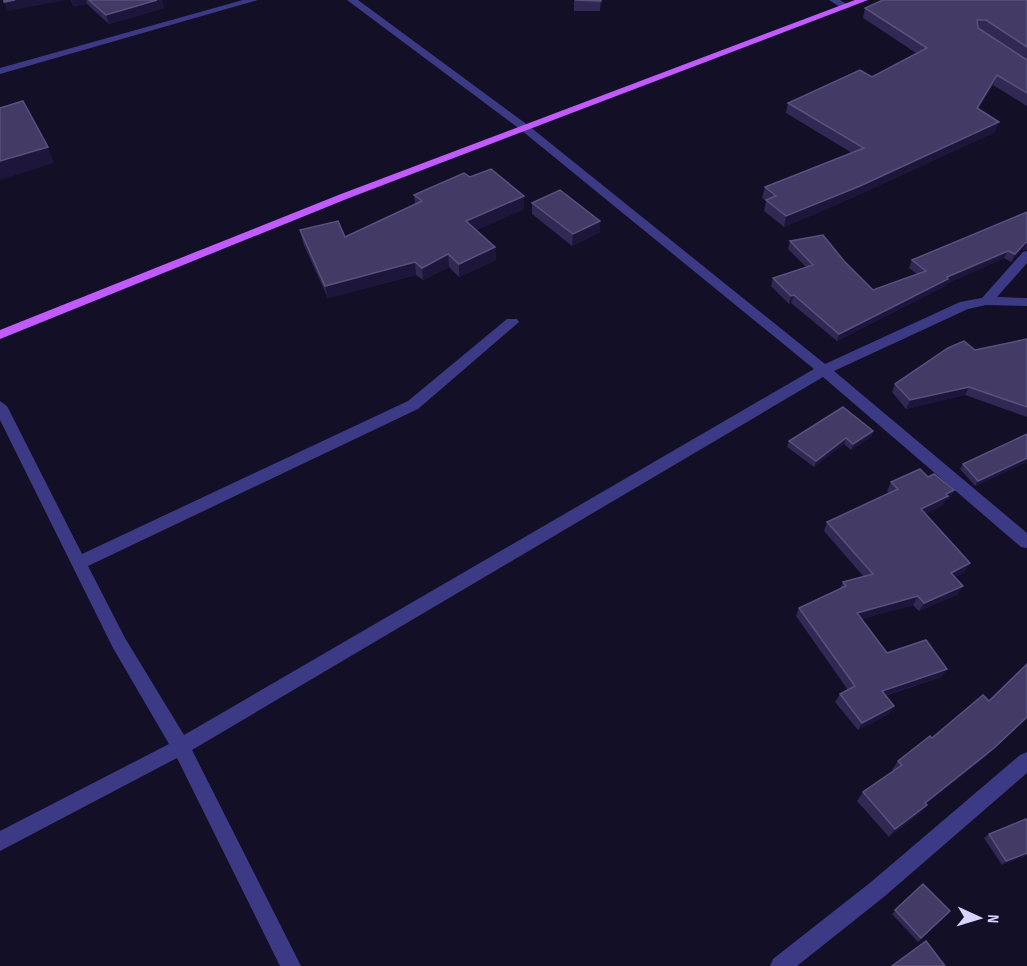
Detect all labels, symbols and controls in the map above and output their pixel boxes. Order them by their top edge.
north arrow [949,888,1009,948]
text: N [983,914,1002,924]

